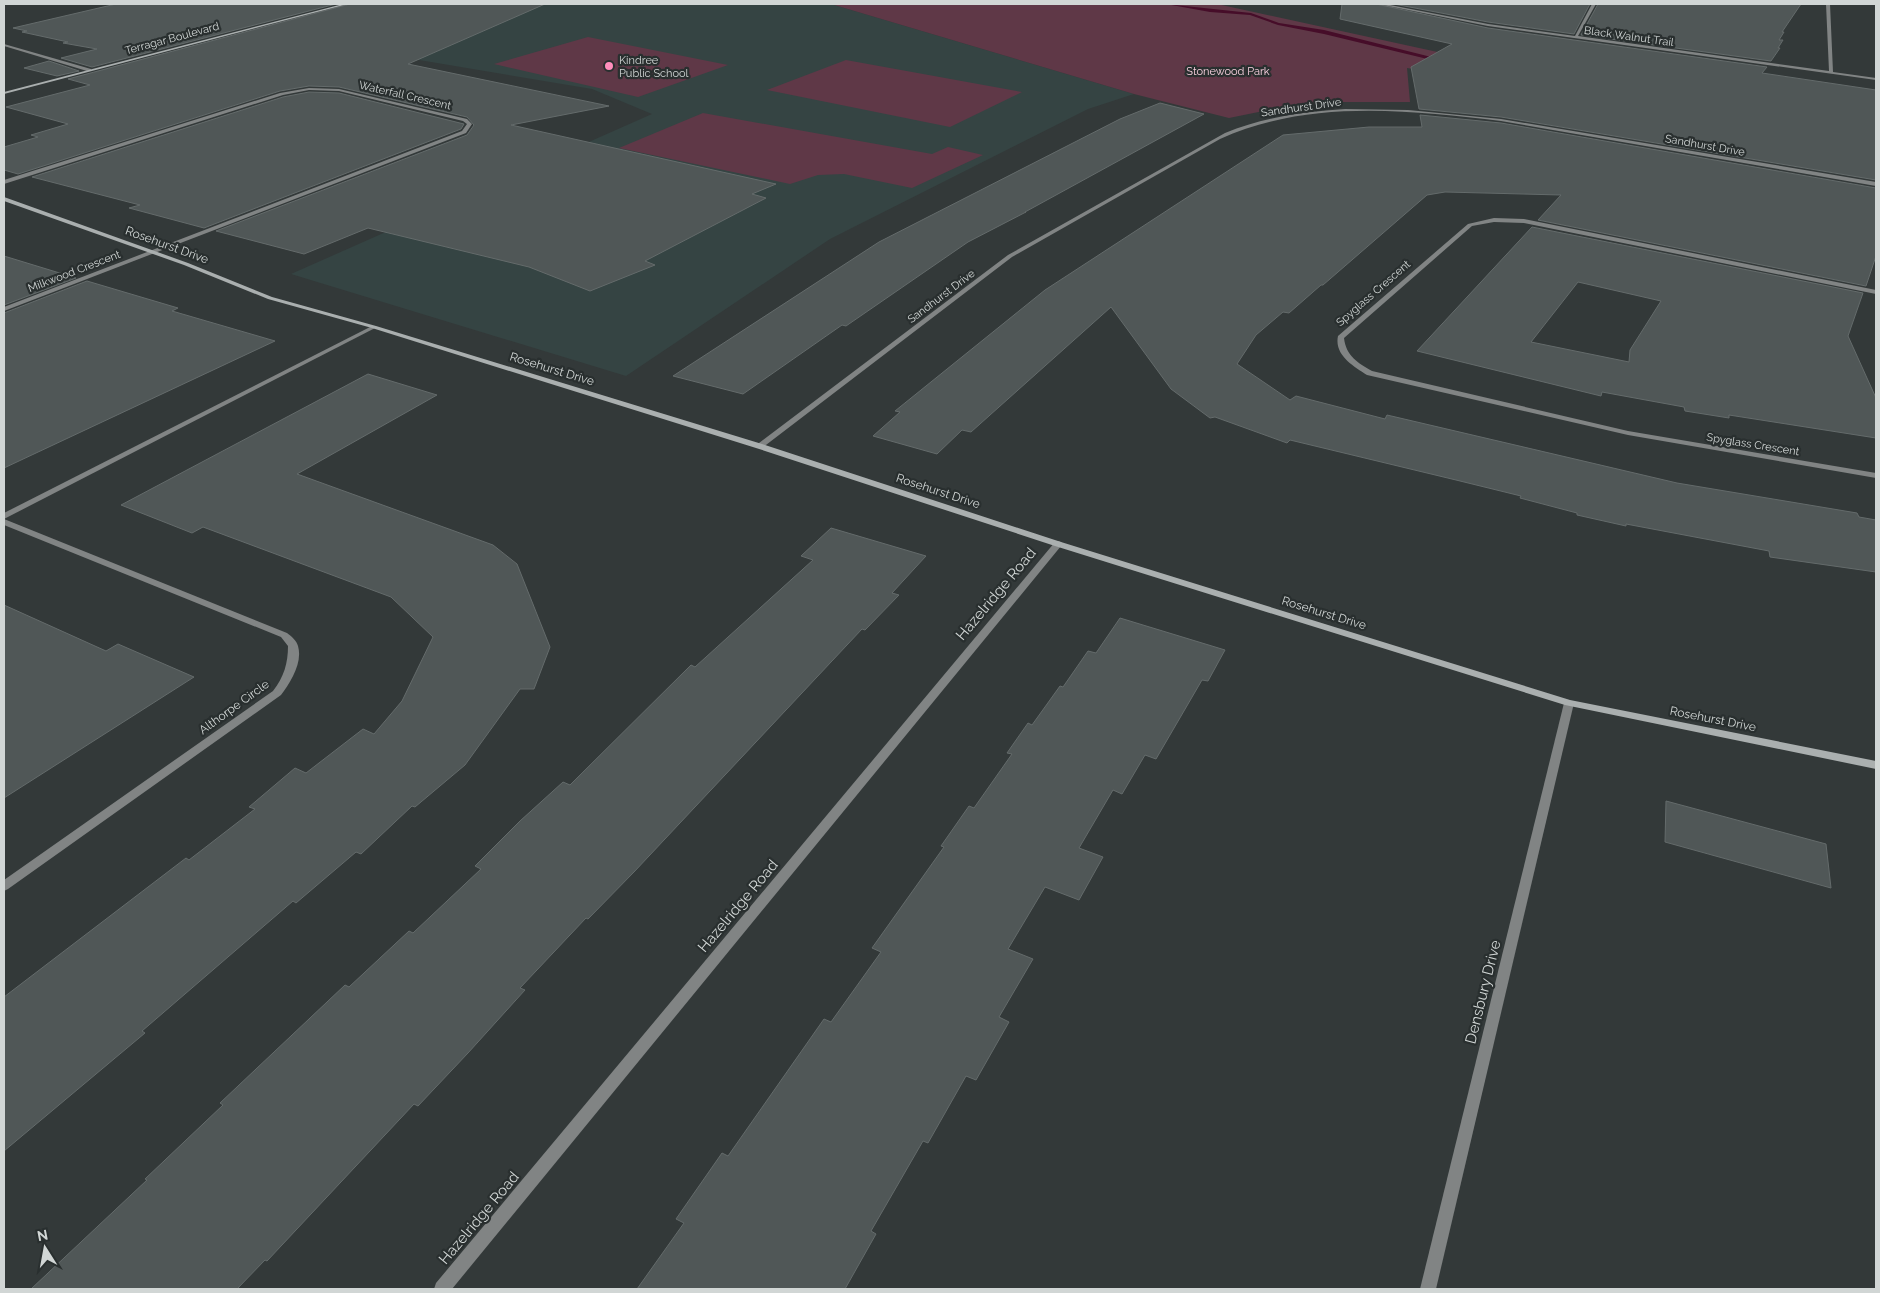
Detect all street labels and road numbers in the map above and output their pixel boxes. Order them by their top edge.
street label: Terragar Boulevard [124,20,221,57]
street label: Black Walnut Trail [1583,24,1675,49]
street label: Waterfall Crescent [357,79,453,112]
street label: Sandhurst Drive [1260,95,1343,120]
street label: Sandhurst Drive [1664,132,1746,159]
street label: Rosehurst Drive [124,223,210,267]
street label: Milkwood Crescent [26,248,122,295]
street label: Spyglass Crescent [1334,258,1413,329]
street label: Sandhurst Drive [905,267,978,326]
street label: Rosehurst Drive [508,350,596,388]
street label: Spyglass Crescent [1706,431,1801,458]
street label: Rosehurst Drive [894,471,982,511]
street label: Hazelridge Road [952,544,1040,644]
street label: Rosehurst Drive [1280,594,1368,632]
street label: Althorpe Circle [196,677,272,737]
street label: Rosehurst Drive [1669,704,1757,734]
street label: Hazelridge Road [694,856,782,956]
street label: Densbury Drive [1461,938,1505,1046]
street label: Hazelridge Road [435,1168,523,1268]

